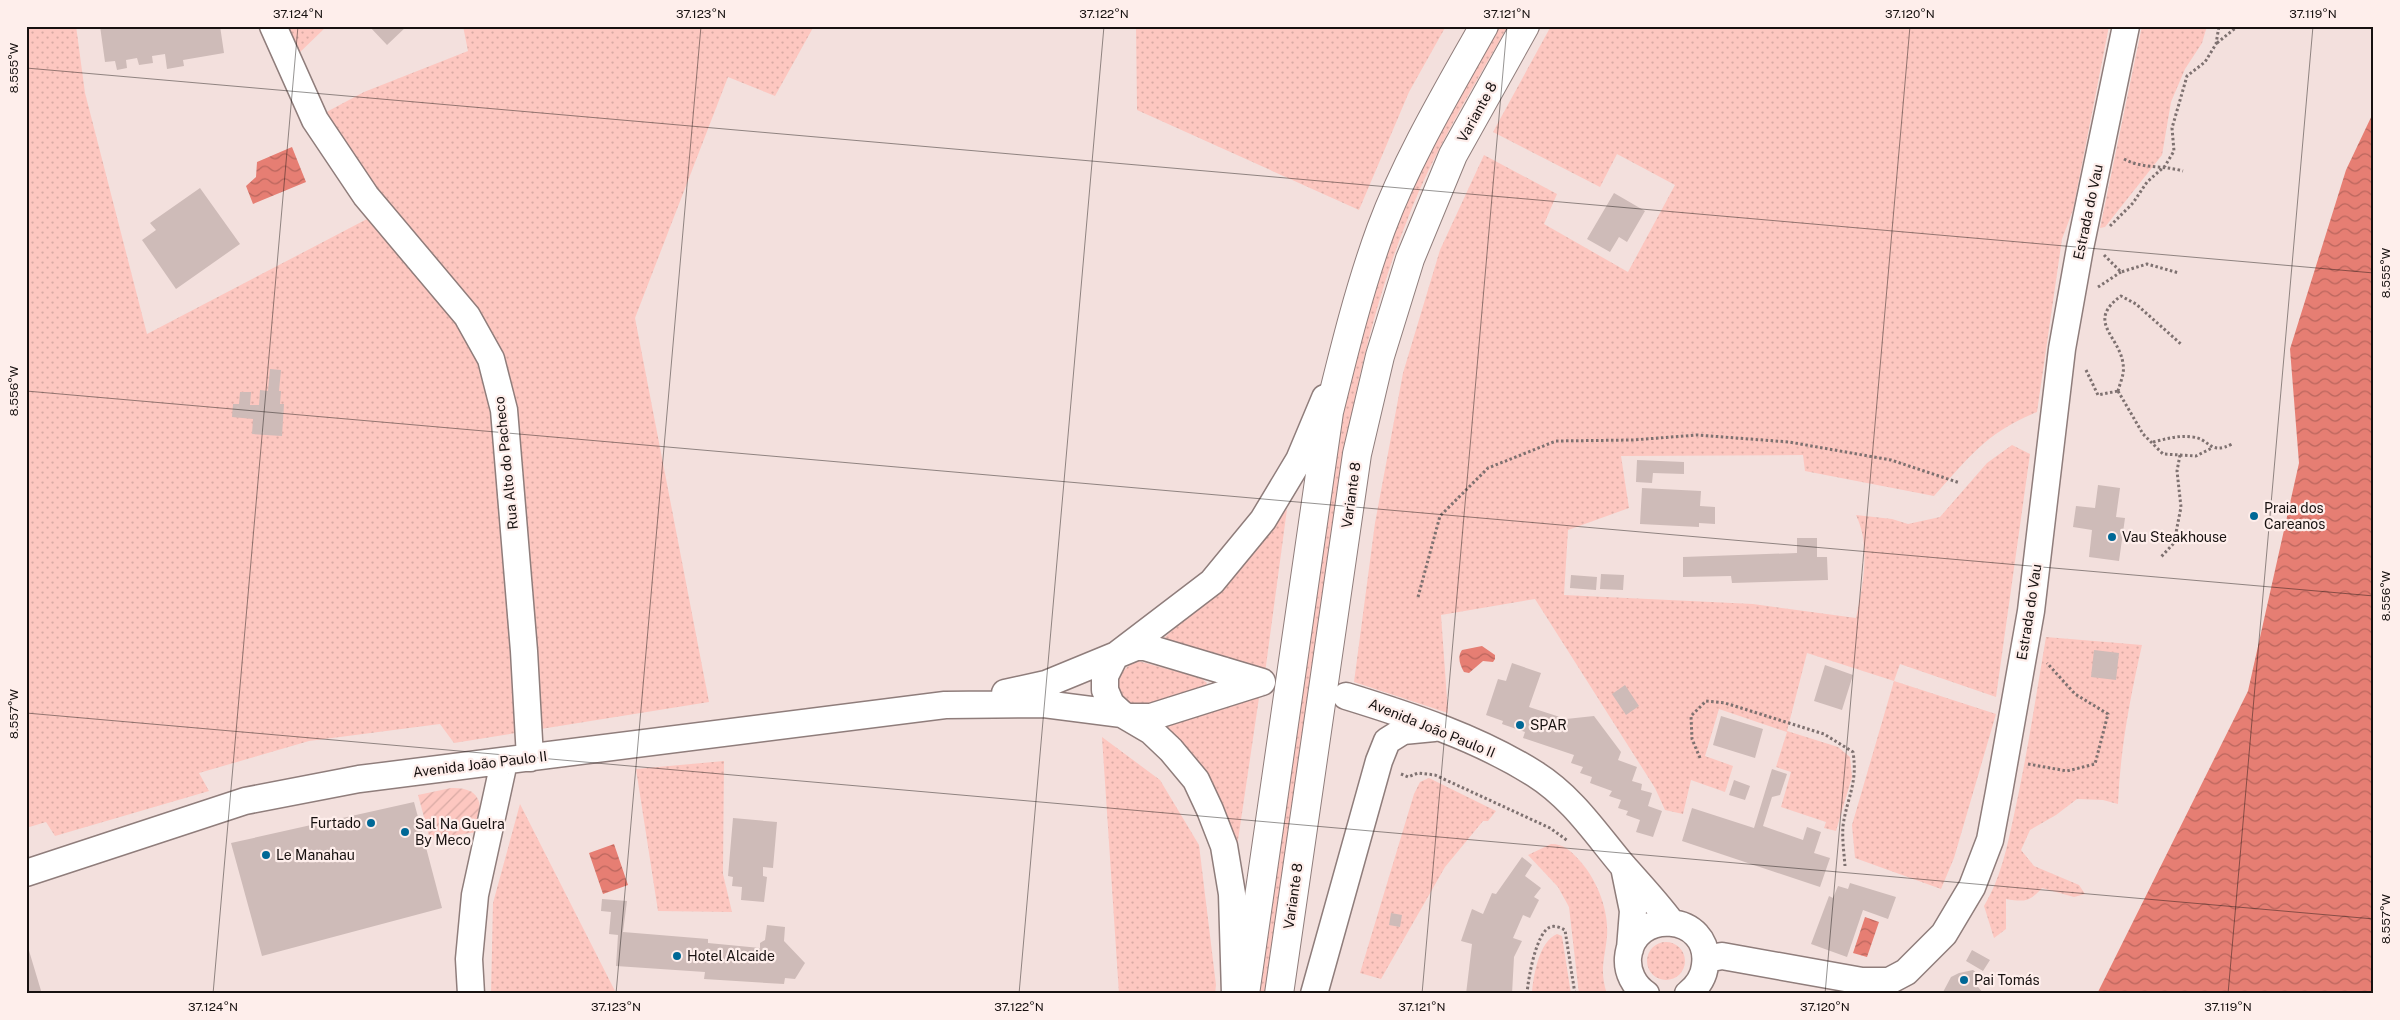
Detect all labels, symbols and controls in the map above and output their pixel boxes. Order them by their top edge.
text: 37.124°N [273,7,323,21]
text: 37.123°N [676,7,726,21]
text: 37.122°N [1079,7,1129,21]
text: 37.121°N [1483,7,1531,21]
text: 37.120°N [1885,7,1935,21]
text: 37.119°N [2289,7,2337,21]
text: 8.555°W [7,42,21,93]
street label: Variante 8 [1454,79,1500,145]
street label: Estrada do Vau [2070,163,2106,261]
text: 8.555°W [2379,247,2393,298]
text: 8.556°W [7,365,21,416]
street label: Rua Alto do Pacheco [491,396,521,530]
street label: Variante 8 [1338,461,1364,529]
place label: Praia dos Careanos [2264,500,2325,532]
marker: Praia dos Careanos [2248,510,2260,522]
place label: Vau Steakhouse [2122,529,2227,545]
marker: Vau Steakhouse [2106,531,2118,543]
street label: Estrada do Vau [2014,563,2044,661]
text: 8.556°W [2379,570,2393,621]
text: 8.557°W [7,688,21,739]
street label: Avenida João Paulo II [1366,695,1498,761]
place label: SPAR [1530,717,1567,733]
marker: SPAR [1514,719,1526,731]
street label: Avenida João Paulo II [412,748,548,780]
place label: Furtado [310,815,361,831]
place label: Sal Na Guelra By Meco [415,816,505,848]
marker: Furtado [365,817,377,829]
marker: Sal Na Guelra By Meco [399,826,411,838]
place label: Le Manahau [276,847,355,863]
marker: Le Manahau [260,849,272,861]
street label: Variante 8 [1280,862,1306,930]
text: 8.557°W [2379,893,2393,944]
place label: Hotel Alcaide [687,948,775,964]
marker: Hotel Alcaide [671,950,683,962]
place label: Pai Tomás [1974,972,2039,988]
marker: Pai Tomás [1958,974,1970,986]
text: 37.124°N [188,1000,238,1014]
text: 37.123°N [591,1000,641,1014]
text: 37.122°N [994,1000,1044,1014]
text: 37.121°N [1398,1000,1446,1014]
text: 37.120°N [1800,1000,1850,1014]
text: 37.119°N [2204,1000,2252,1014]

